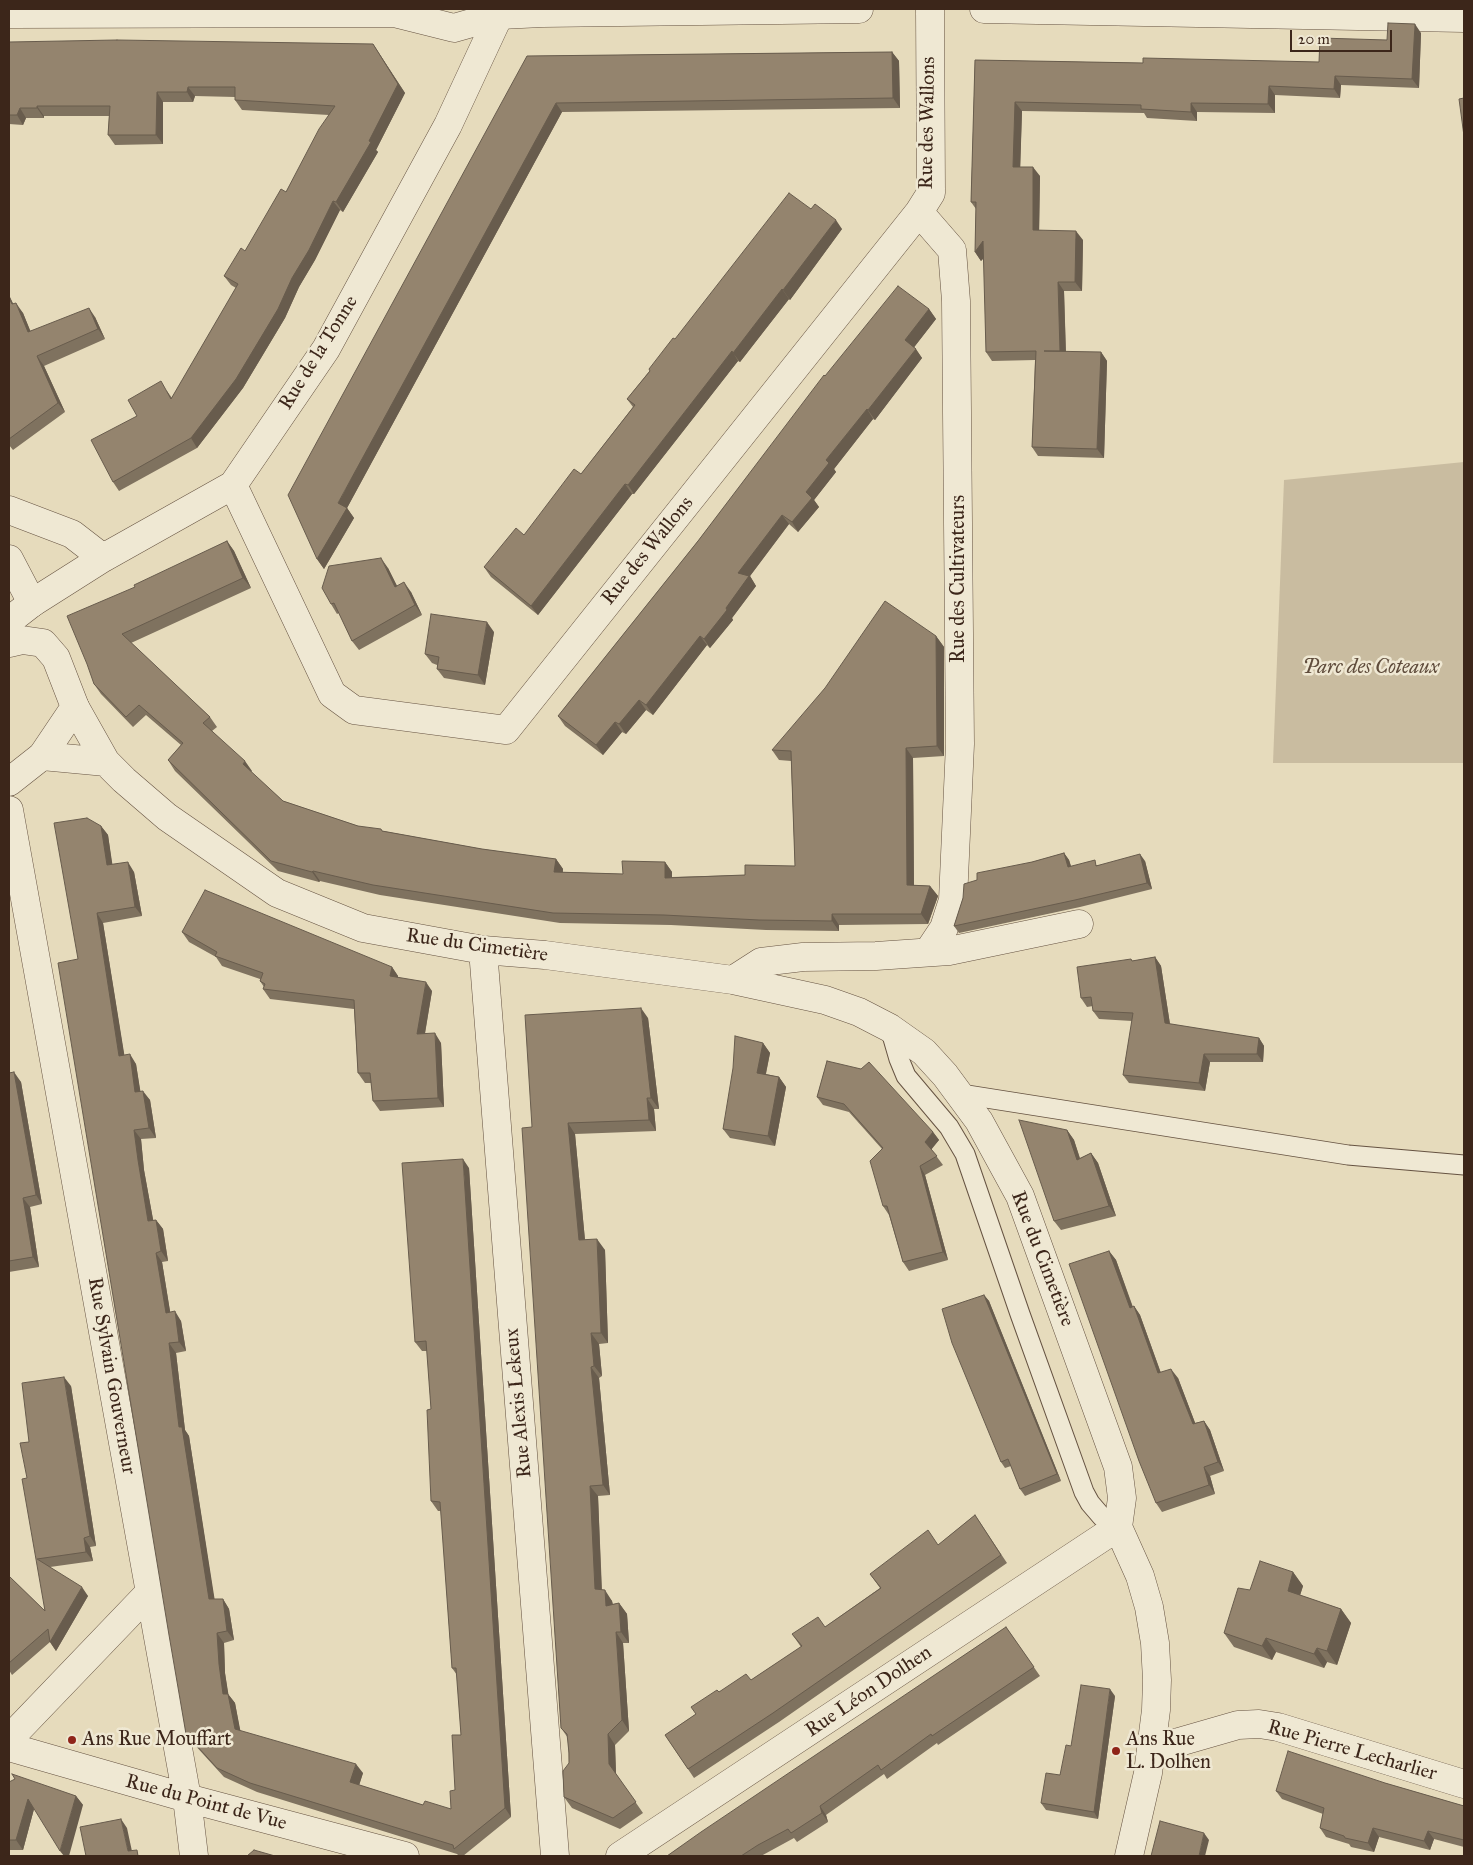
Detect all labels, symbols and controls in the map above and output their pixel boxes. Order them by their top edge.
scale bar [1293,20,1396,52]
text: 20 m [1298,30,1330,48]
street label: Rue des Wallons [915,56,941,190]
street label: Rue de la Tonne [274,291,364,415]
street label: Rue des Wallons [597,492,699,610]
street label: Rue des Cultivateurs [947,495,971,663]
park label: Parc des Coteaux [1303,656,1439,680]
street label: Rue du Cimetière [405,924,549,968]
street label: Rue du Cimetière [1005,1188,1079,1330]
street label: Rue Sylvain Gouverneur [82,1276,140,1476]
street label: Rue Alexis Lekeux [500,1327,538,1479]
street label: Rue Léon Dolhen [801,1641,937,1743]
street label: Rue Pierre Lecharlier [1265,1715,1439,1787]
place label: Ans Rue Mouffart [82,1728,231,1752]
place label: Ans Rue L. Dolhen [1126,1728,1211,1775]
marker: Ans Rue Mouffart [66,1734,78,1746]
marker: Ans Rue L. Dolhen [1110,1745,1122,1757]
street label: Rue du Point de Vue [123,1770,289,1836]

